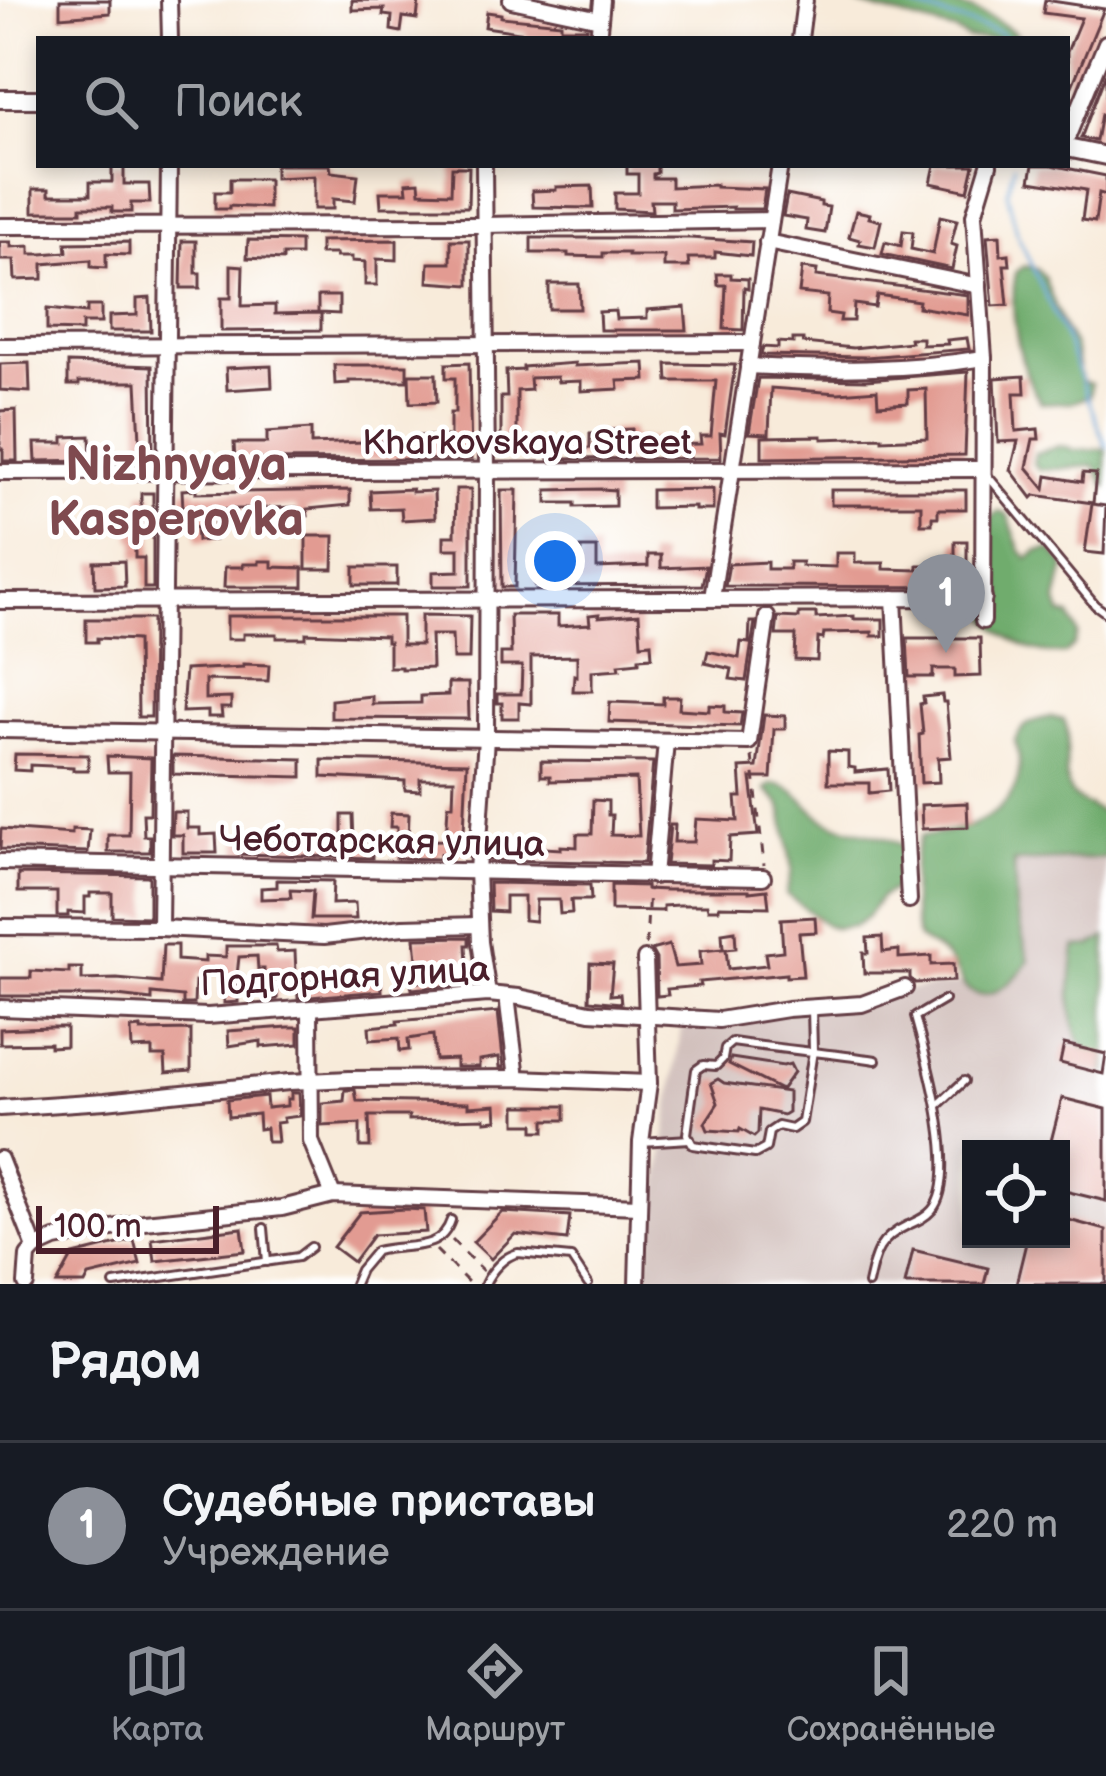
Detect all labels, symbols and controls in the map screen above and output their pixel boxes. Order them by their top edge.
search box [36,36,1070,168]
icon: search [78,69,144,135]
text: Поиск [174,75,302,130]
street label: Kharkovskaya Street [362,422,692,465]
district label: Nizhnyaya Kasperovka [48,437,304,549]
your location [525,531,585,591]
pin: 1 [907,554,985,653]
street label: Чеботарская улица [219,818,545,867]
street label: Подгорная улица [199,948,491,1007]
map controls [962,1140,1070,1248]
button: locate [962,1140,1070,1248]
scale bar [36,1200,219,1253]
text: 100 m [54,1207,142,1247]
text: Рядом [48,1332,202,1393]
text: Судебные приставы [162,1475,596,1530]
text: 1 [79,1502,95,1549]
text: 220 m [946,1502,1058,1549]
text: Учреждение [162,1530,390,1577]
tab: Карта [111,1638,204,1750]
tab: Маршрут [425,1638,565,1750]
tab: Сохранённые [787,1638,995,1750]

